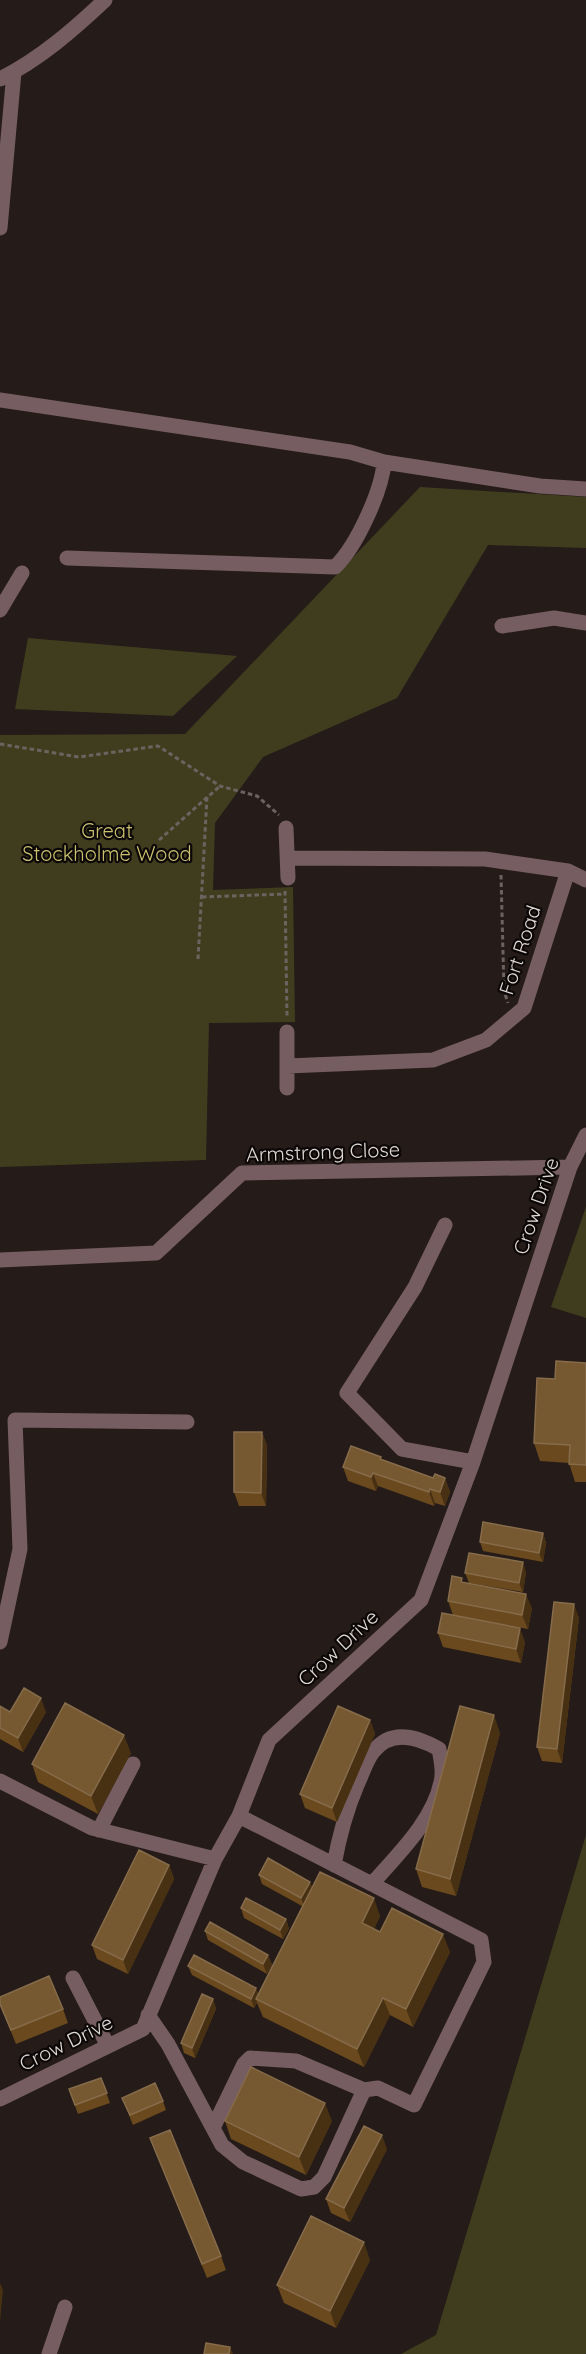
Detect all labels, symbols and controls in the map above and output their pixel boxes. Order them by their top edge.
park label: Great Stockholme Wood [22,818,192,866]
street label: Fort Road [493,902,546,998]
street label: Armstrong Close [246,1136,400,1167]
street label: Crow Drive [507,1154,564,1258]
street label: Crow Drive [292,1604,383,1691]
street label: Crow Drive [15,2009,117,2076]

